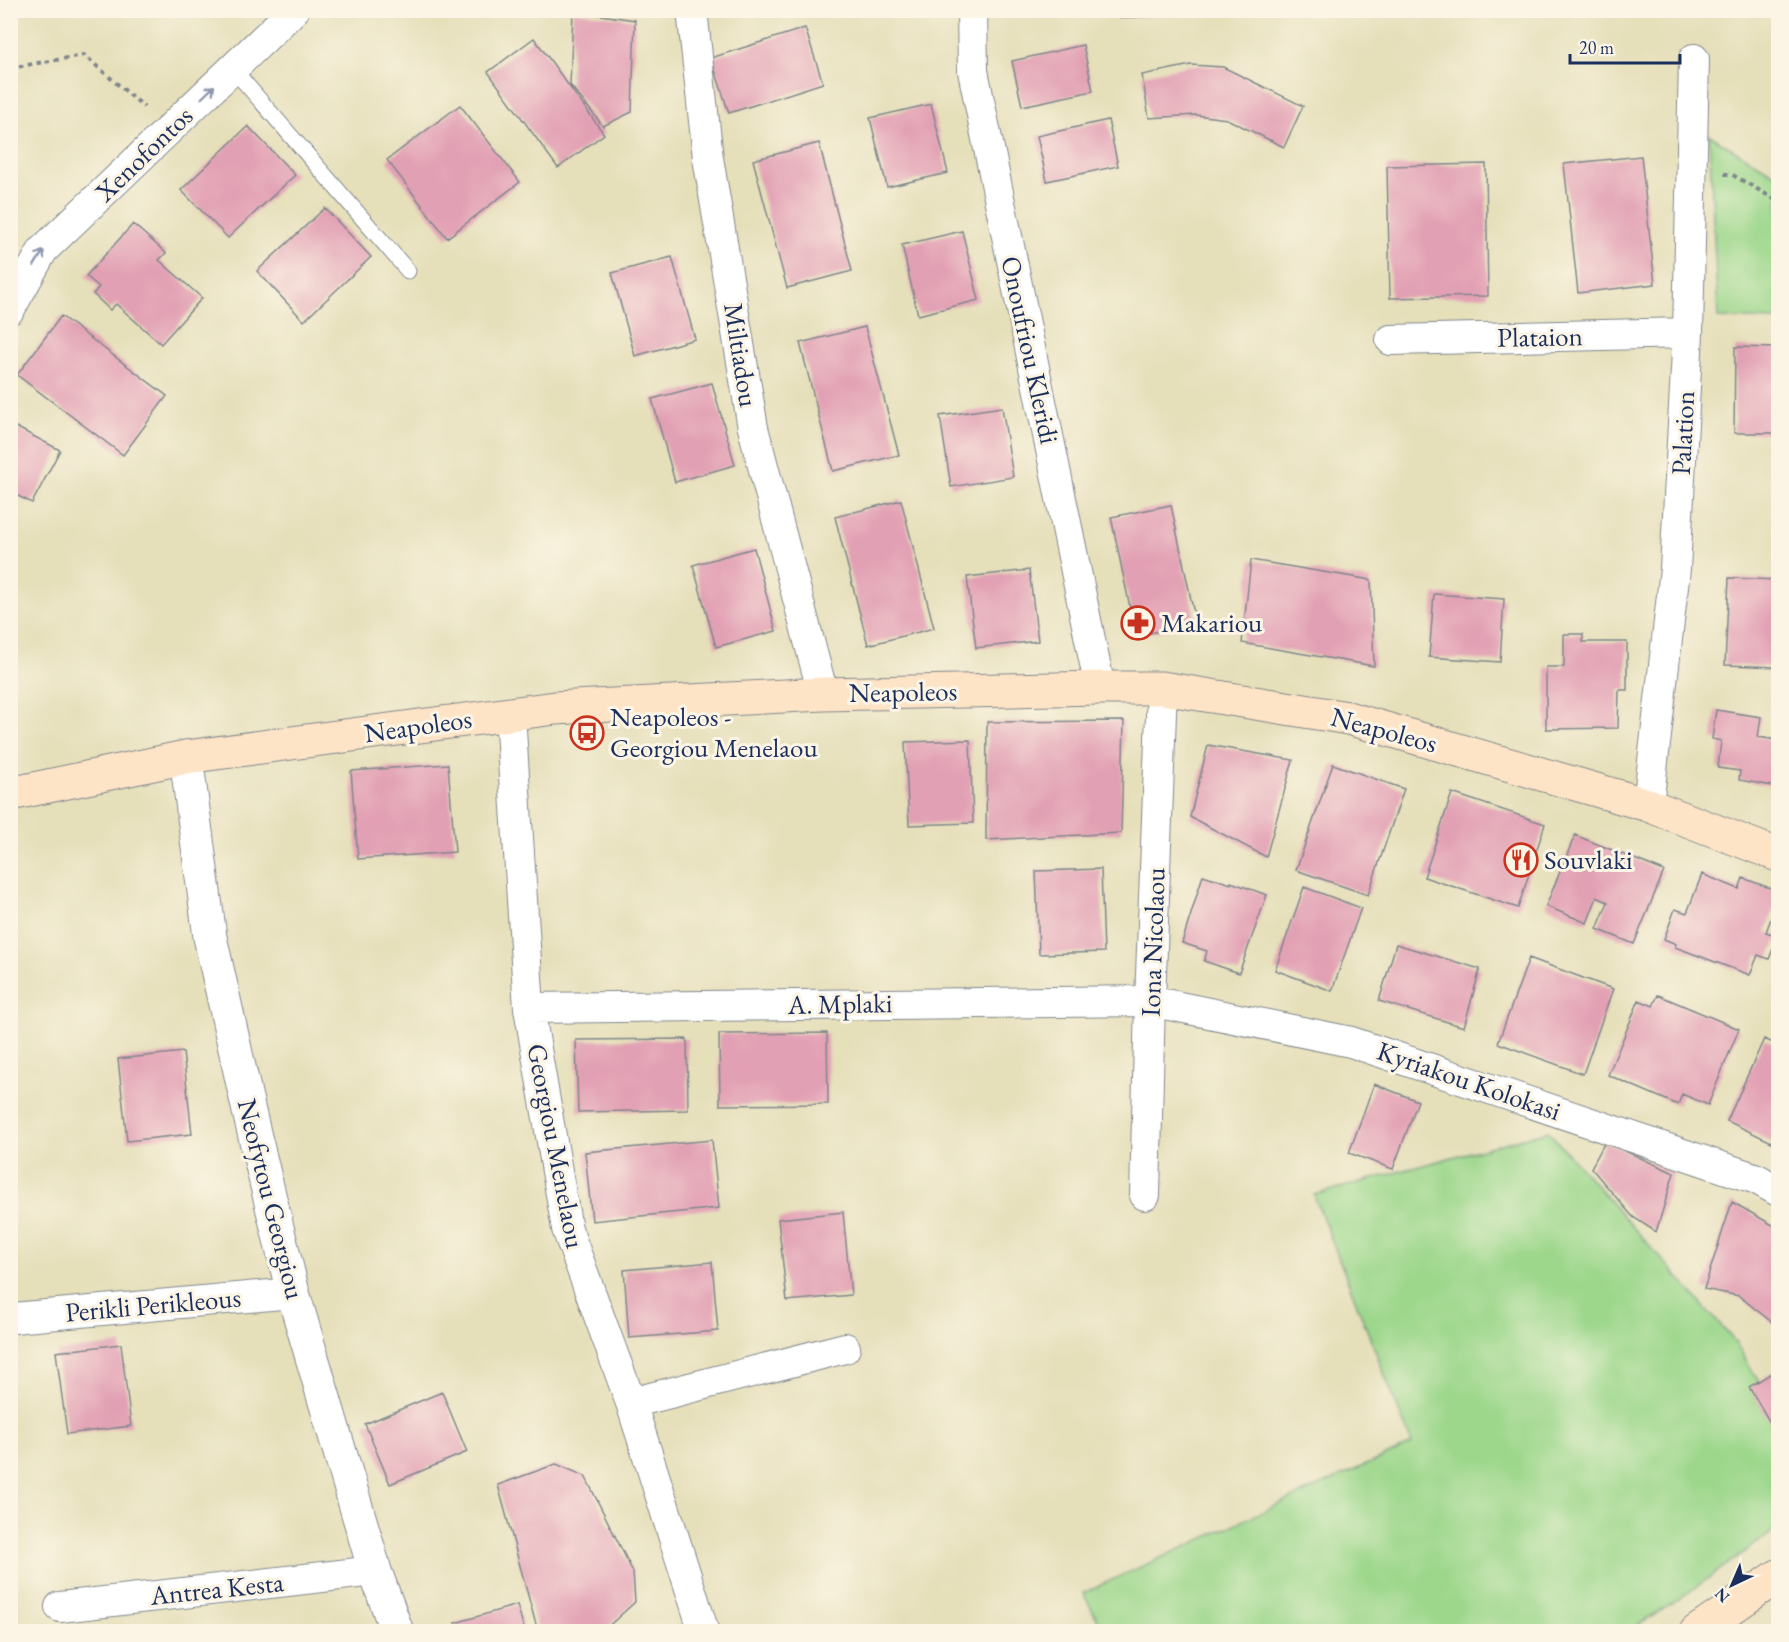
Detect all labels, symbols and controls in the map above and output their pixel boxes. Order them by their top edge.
scale bar [1570,27,1680,65]
text: 20 m [1579,36,1614,59]
one-way arrow [201,85,216,100]
street label: Xenofontos [86,98,200,210]
one-way arrow [34,250,46,267]
street label: Onoufriou Kleridi [994,253,1068,447]
street label: Miltiadou [716,301,767,409]
street label: Plataion [1497,318,1583,355]
street label: Palation [1663,390,1702,476]
pharmacy icon: Makariou [1120,605,1156,641]
place label: Makariou [1161,605,1262,640]
street label: Neapoleos [848,673,958,710]
place label: Neapoleos - Georgiou Menelaou [610,699,818,765]
street label: Neapoleos [1327,699,1441,760]
street label: Neapoleos [362,701,474,750]
bus stop icon: Neapoleos - Georgiou Menelaou [569,715,605,751]
restaurant icon: Souvlaki [1503,842,1539,878]
place label: Souvlaki [1544,842,1633,877]
street label: Iona Nicolaou [1132,867,1173,1017]
street label: A. Mplaki [786,985,893,1022]
street label: Kyriakou Kolokasi [1373,1033,1566,1128]
street label: Georgiou Menelaou [520,1041,593,1251]
street label: Neofytou Georgiou [230,1095,313,1303]
street label: Perikli Perikleous [64,1279,242,1330]
north arrow [1702,1555,1762,1615]
street label: Antrea Kesta [147,1564,286,1613]
text: N [1710,1583,1734,1607]

